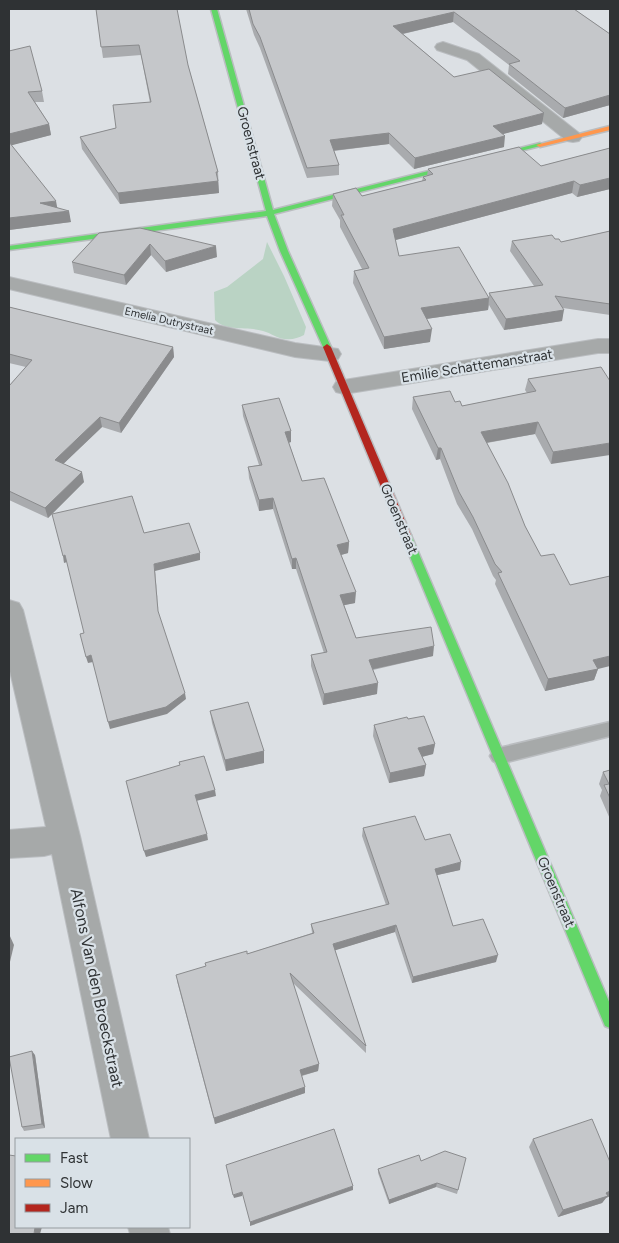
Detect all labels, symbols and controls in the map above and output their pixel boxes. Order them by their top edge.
street label: Groenstraat [233,105,269,181]
street label: Emelia Dutrystraat [123,304,215,338]
street label: Emilie Schattemanstraat [400,346,554,386]
street label: Groenstraat [377,481,421,557]
street label: Groenstraat [534,854,578,930]
street label: Alfons Van den Broeckstraat [67,887,127,1089]
legend [15,1138,190,1228]
text: Fast [60,1149,89,1167]
text: Slow [60,1174,93,1192]
text: Jam [60,1199,88,1217]

